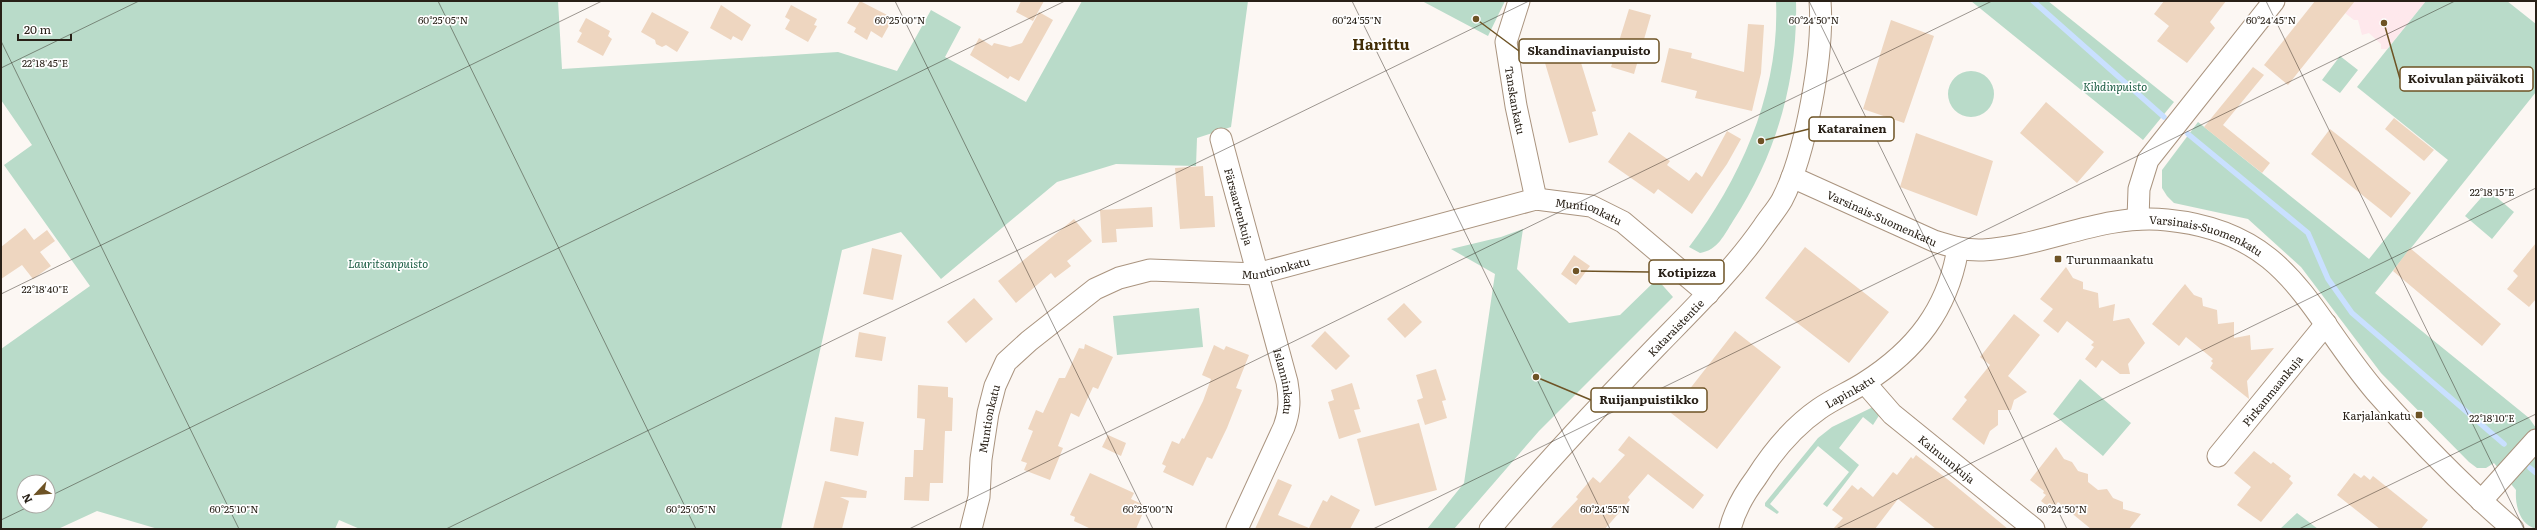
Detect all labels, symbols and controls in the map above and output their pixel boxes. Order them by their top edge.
text: 60°25'05"N [418,12,468,27]
text: 60°25'00"N [875,12,925,27]
text: 60°24'55"N [1332,12,1382,27]
text: 60°24'50"N [1789,12,1839,27]
text: 60°24'45"N [2246,12,2296,27]
scale bar [18,16,71,42]
text: 20 m [24,20,51,38]
district label: Harittu [1352,32,1410,55]
callout: Skandinavianpuisto [1519,39,1659,63]
text: Skandinavianpuisto [1527,41,1651,59]
text: 22°18'45"E [22,55,68,70]
street label: Tanskankatu [1502,65,1530,136]
callout: Koivulan päiväkoti [2400,67,2533,91]
text: Koivulan päiväkoti [2408,69,2525,87]
park label: Kihdinpuisto [2083,78,2147,94]
callout: Katarainen [1809,117,1894,141]
text: Katarainen [1818,119,1887,137]
street label: Färsaartenkuja [1221,166,1257,247]
text: 22°18'15"E [2470,184,2514,199]
street label: Varsinais-Suomenkatu [1825,186,1940,250]
street label: Muntionkatu [1554,194,1625,228]
street label: Varsinais-Suomenkatu [2149,211,2266,259]
place label: Turunmaankatu [2066,251,2154,267]
street label: Muntionkatu [1241,252,1312,282]
marker: Turunmaankatu [2053,254,2063,264]
park label: Lauritsanpuisto [348,255,428,271]
callout: Kotipizza [1649,260,1724,284]
text: Kotipizza [1658,263,1716,281]
text: 22°18'40"E [22,281,68,296]
street label: Kataraistentie [1644,295,1707,360]
street label: Islanninkatu [1270,346,1297,416]
street label: Pirkanmaankuja [2238,351,2306,429]
street label: Lapinkatu [1822,371,1877,411]
street label: Muntionkatu [974,383,1003,454]
callout: Ruijanpuistikko [1591,388,1707,412]
text: Ruijanpuistikko [1599,390,1699,408]
place label: Karjalankatu [2342,407,2411,423]
marker: Karjalankatu [2414,410,2424,420]
text: 22°18'10"E [2469,410,2515,425]
street label: Kainuunkuja [1915,431,1979,487]
north arrow [16,474,56,514]
text: N [17,491,35,506]
text: 60°25'10"N [210,501,259,516]
text: 60°25'05"N [666,501,716,516]
text: 60°25'00"N [1123,501,1173,516]
text: 60°24'55"N [1580,501,1630,516]
text: 60°24'50"N [2037,501,2087,516]

